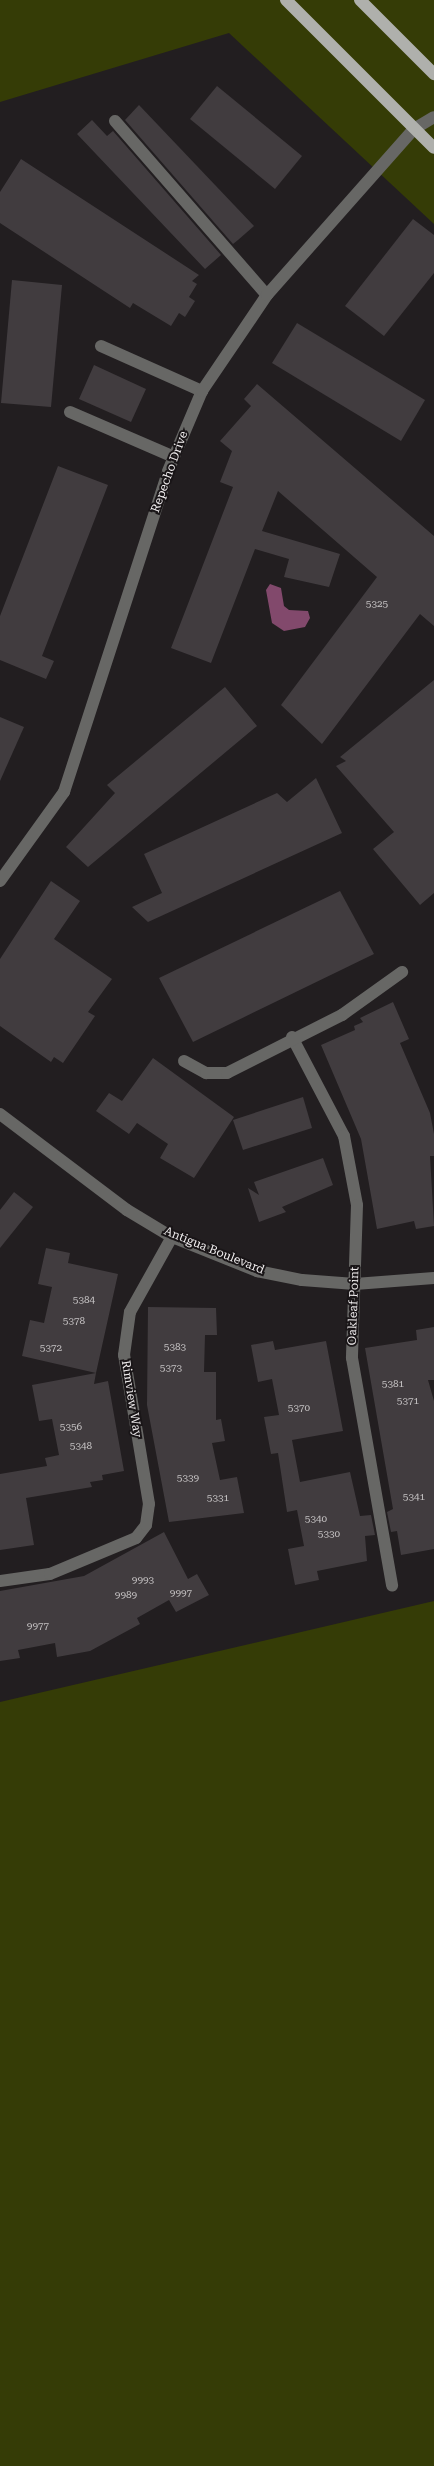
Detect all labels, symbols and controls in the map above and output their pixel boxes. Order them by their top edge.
street label: Repecho Drive [149,429,191,515]
house number: 5325 [366,598,388,610]
street label: Antigua Boulevard [162,1224,266,1278]
street label: Oakleaf Point [345,1266,363,1346]
house number: 5384 [73,1294,95,1306]
house number: 5378 [63,1315,85,1327]
house number: 5383 [164,1341,186,1353]
house number: 5372 [40,1342,62,1354]
street label: Rimview Way [118,1359,144,1439]
house number: 5373 [160,1362,182,1374]
house number: 5381 [382,1378,404,1390]
house number: 5371 [397,1395,419,1407]
house number: 5370 [288,1402,310,1414]
house number: 5356 [60,1421,82,1433]
house number: 5348 [70,1440,92,1452]
house number: 5339 [177,1472,199,1484]
house number: 5341 [403,1491,425,1503]
house number: 5331 [207,1492,229,1504]
house number: 5340 [305,1513,327,1525]
house number: 5330 [318,1528,340,1540]
house number: 9993 [132,1574,154,1586]
house number: 9997 [170,1587,192,1599]
house number: 9989 [115,1589,137,1601]
house number: 9977 [27,1620,49,1632]

